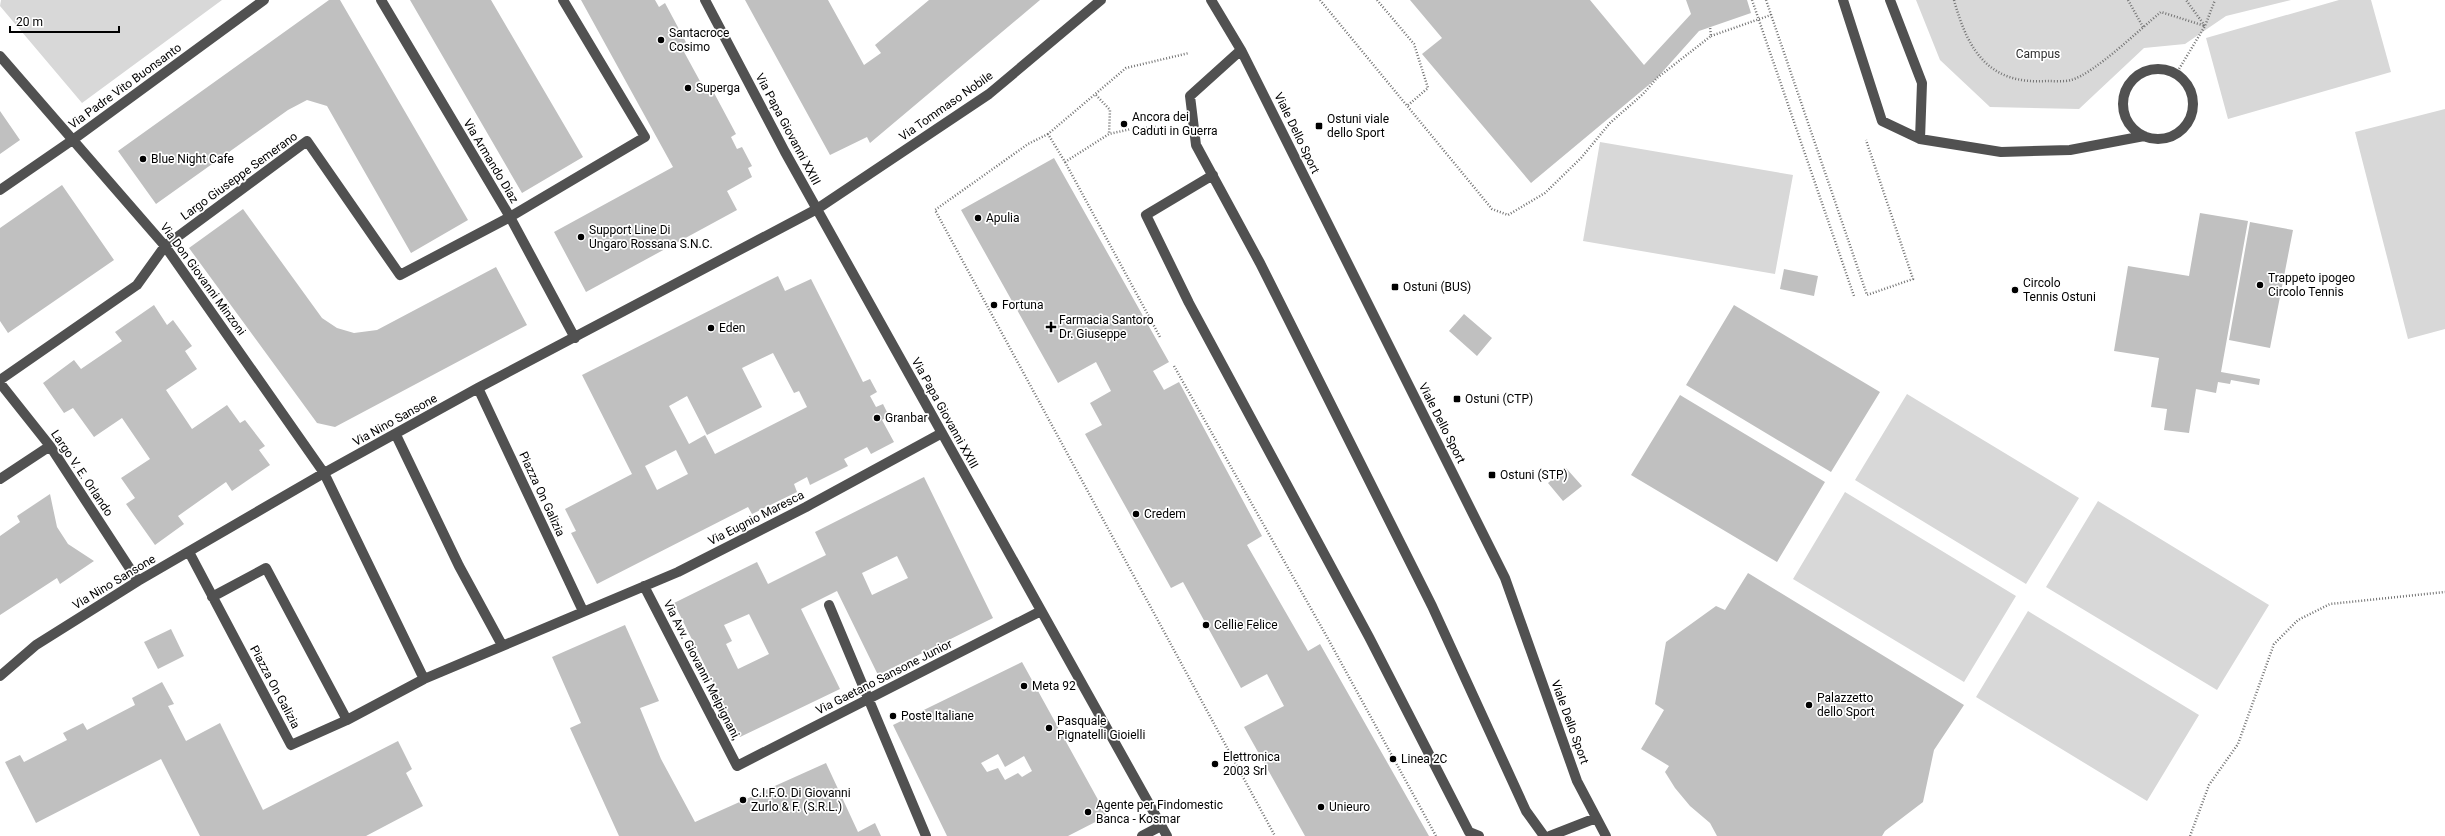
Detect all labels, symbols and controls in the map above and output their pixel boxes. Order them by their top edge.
scale bar [10,8,119,34]
text: 20 m [16,15,43,29]
place label: Santacroce Cosimo [669,26,729,54]
marker: Santacroce Cosimo [656,35,666,45]
street label: Via Padre Vito Buonsanto [66,40,184,132]
park label: Campus [2016,47,2060,61]
street label: Via Tommaso Nobile [896,68,996,144]
street label: Via Papa Giovanni XXIII [753,71,823,187]
place label: Superga [696,81,740,95]
marker: Superga [683,83,693,93]
street label: Viale Dello Sport [1271,90,1323,176]
place label: Ancora dei Caduti in Guerra [1132,110,1218,138]
place label: Ostuni viale dello Sport [1327,112,1389,140]
street label: Via Armando Diaz [460,116,522,206]
marker: Ancora dei Caduti in Guerra [1119,119,1129,129]
marker: Ostuni viale dello Sport [1314,121,1324,131]
street label: Largo Giuseppe Semerano [178,129,300,223]
place label: Blue Night Cafe [151,152,234,166]
marker: Blue Night Cafe [138,154,148,164]
place label: Apulia [986,211,1020,225]
marker: Apulia [973,213,983,223]
street label: Via Don Giovanni Minzoni [157,220,249,338]
place label: Support Line Di Ungaro Rossana S.N.C. [589,223,713,251]
marker: Support Line Di Ungaro Rossana S.N.C. [576,232,586,242]
place label: Trappeto ipogeo Circolo Tennis [2268,271,2355,299]
place label: Circolo Tennis Ostuni [2023,276,2096,304]
place label: Ostuni (BUS) [1403,280,1471,294]
marker: Trappeto ipogeo Circolo Tennis [2255,280,2265,290]
marker: Ostuni (BUS) [1390,282,1400,292]
marker: Circolo Tennis Ostuni [2010,285,2020,295]
place label: Fortuna [1002,298,1043,312]
marker: Fortuna [989,300,999,310]
place label: Farmacia Santoro Dr. Giuseppe [1059,313,1154,341]
place label: Eden [719,321,745,335]
marker: Farmacia Santoro Dr. Giuseppe [1046,322,1056,332]
marker: Eden [706,323,716,333]
street label: Via Papa Giovanni XXIII [909,355,981,471]
street label: Viale Dello Sport [1416,381,1468,466]
street label: Via Nino Sansone [350,391,440,449]
place label: Ostuni (CTP) [1465,392,1533,406]
marker: Ostuni (CTP) [1452,394,1462,404]
place label: Granbar [885,411,928,425]
marker: Granbar [872,413,882,423]
street label: Largo V. E. Orlando [48,427,116,519]
street label: Piazza On Galizia [516,449,568,539]
place label: Ostuni (STP) [1500,468,1568,482]
marker: Ostuni (STP) [1487,470,1497,480]
street label: Via Eugnio Maresca [706,488,806,548]
place label: Credem [1144,507,1186,521]
marker: Credem [1131,509,1141,519]
street label: Via Nino Sansone [70,552,158,612]
street label: Via Avv. Giovanni Melpignani, [661,598,743,742]
place label: Cellie Felice [1214,618,1278,632]
marker: Cellie Felice [1201,620,1211,630]
street label: Via Gaetano Sansone Junior [814,636,954,718]
street label: Piazza On Galizia [247,643,303,731]
street label: Viale Dello Sport [1548,678,1592,766]
place label: Meta 92 [1032,679,1076,693]
marker: Meta 92 [1019,681,1029,691]
place label: Palazzetto dello Sport [1817,691,1875,719]
marker: Palazzetto dello Sport [1804,700,1814,710]
place label: Poste Italiane [901,709,974,723]
marker: Poste Italiane [888,711,898,721]
place label: Pasquale Pignatelli Gioielli [1057,714,1145,742]
marker: Pasquale Pignatelli Gioielli [1044,723,1054,733]
place label: Elettronica 2003 Srl [1223,750,1280,778]
place label: Linea 2C [1401,752,1448,766]
marker: Linea 2C [1388,754,1398,764]
marker: Elettronica 2003 Srl [1210,759,1220,769]
place label: C.I.F.O. Di Giovanni Zurlo & F. (S.R.L.) [751,786,851,814]
marker: C.I.F.O. Di Giovanni Zurlo & F. (S.R.L.) [738,795,748,805]
place label: Agente per Findomestic Banca - Kosmar [1096,798,1223,826]
place label: Unieuro [1329,800,1370,814]
marker: Unieuro [1316,802,1326,812]
marker: Agente per Findomestic Banca - Kosmar [1083,807,1093,817]

